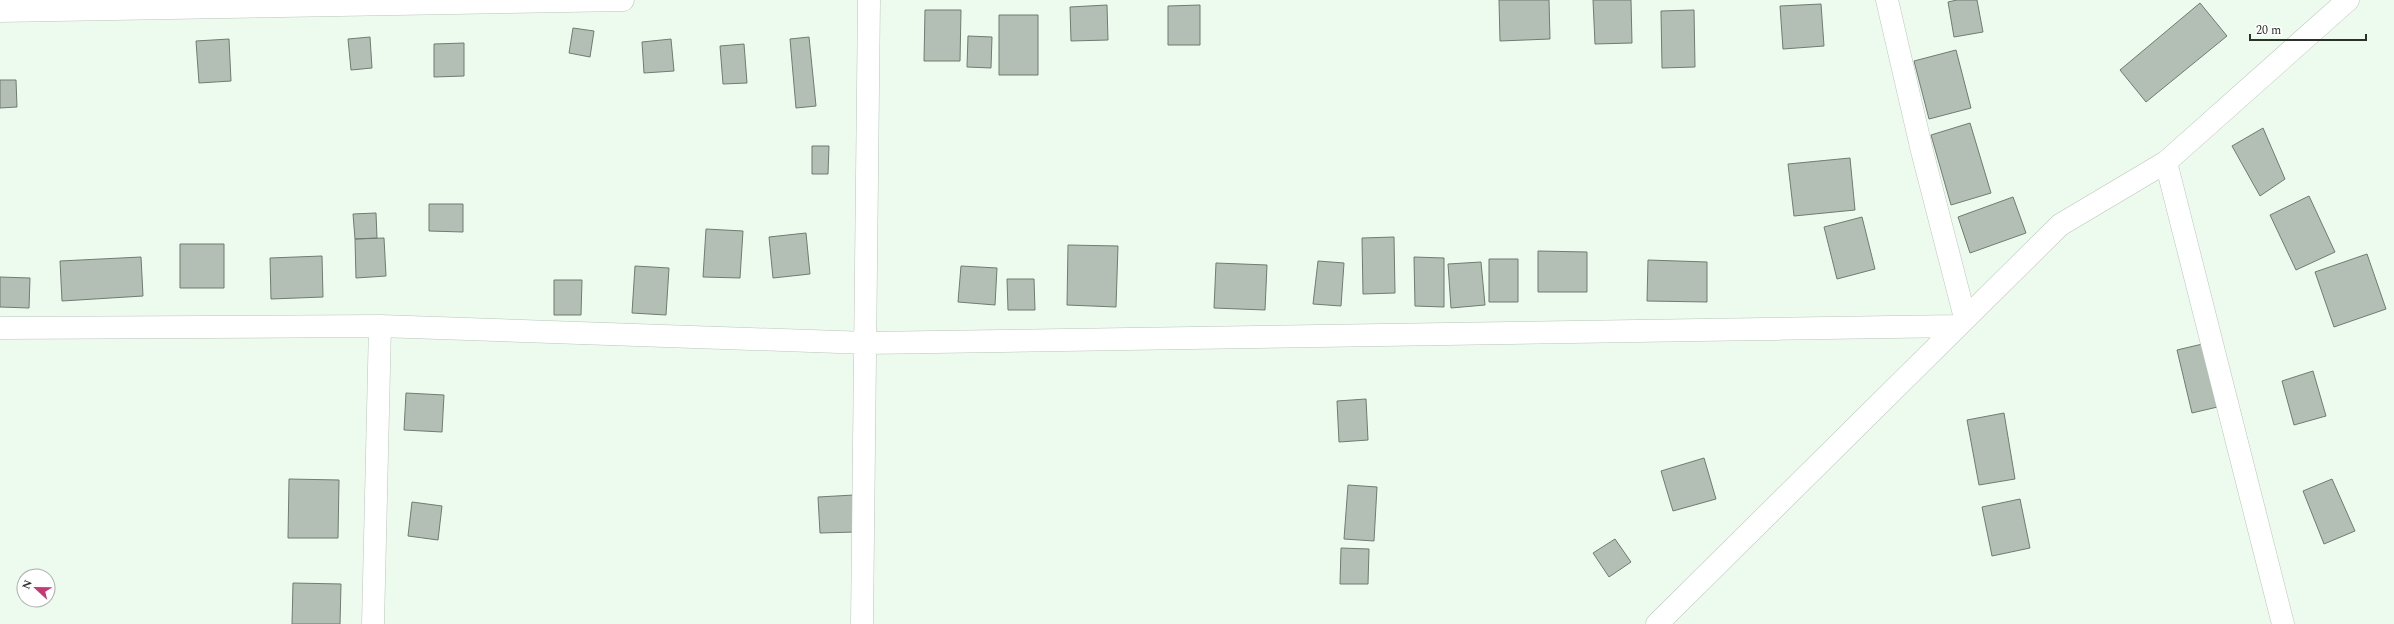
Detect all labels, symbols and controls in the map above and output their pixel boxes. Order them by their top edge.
scale bar [2250,16,2366,42]
text: 20 m [2256,21,2281,40]
north arrow [16,568,56,608]
text: N [18,577,37,592]

